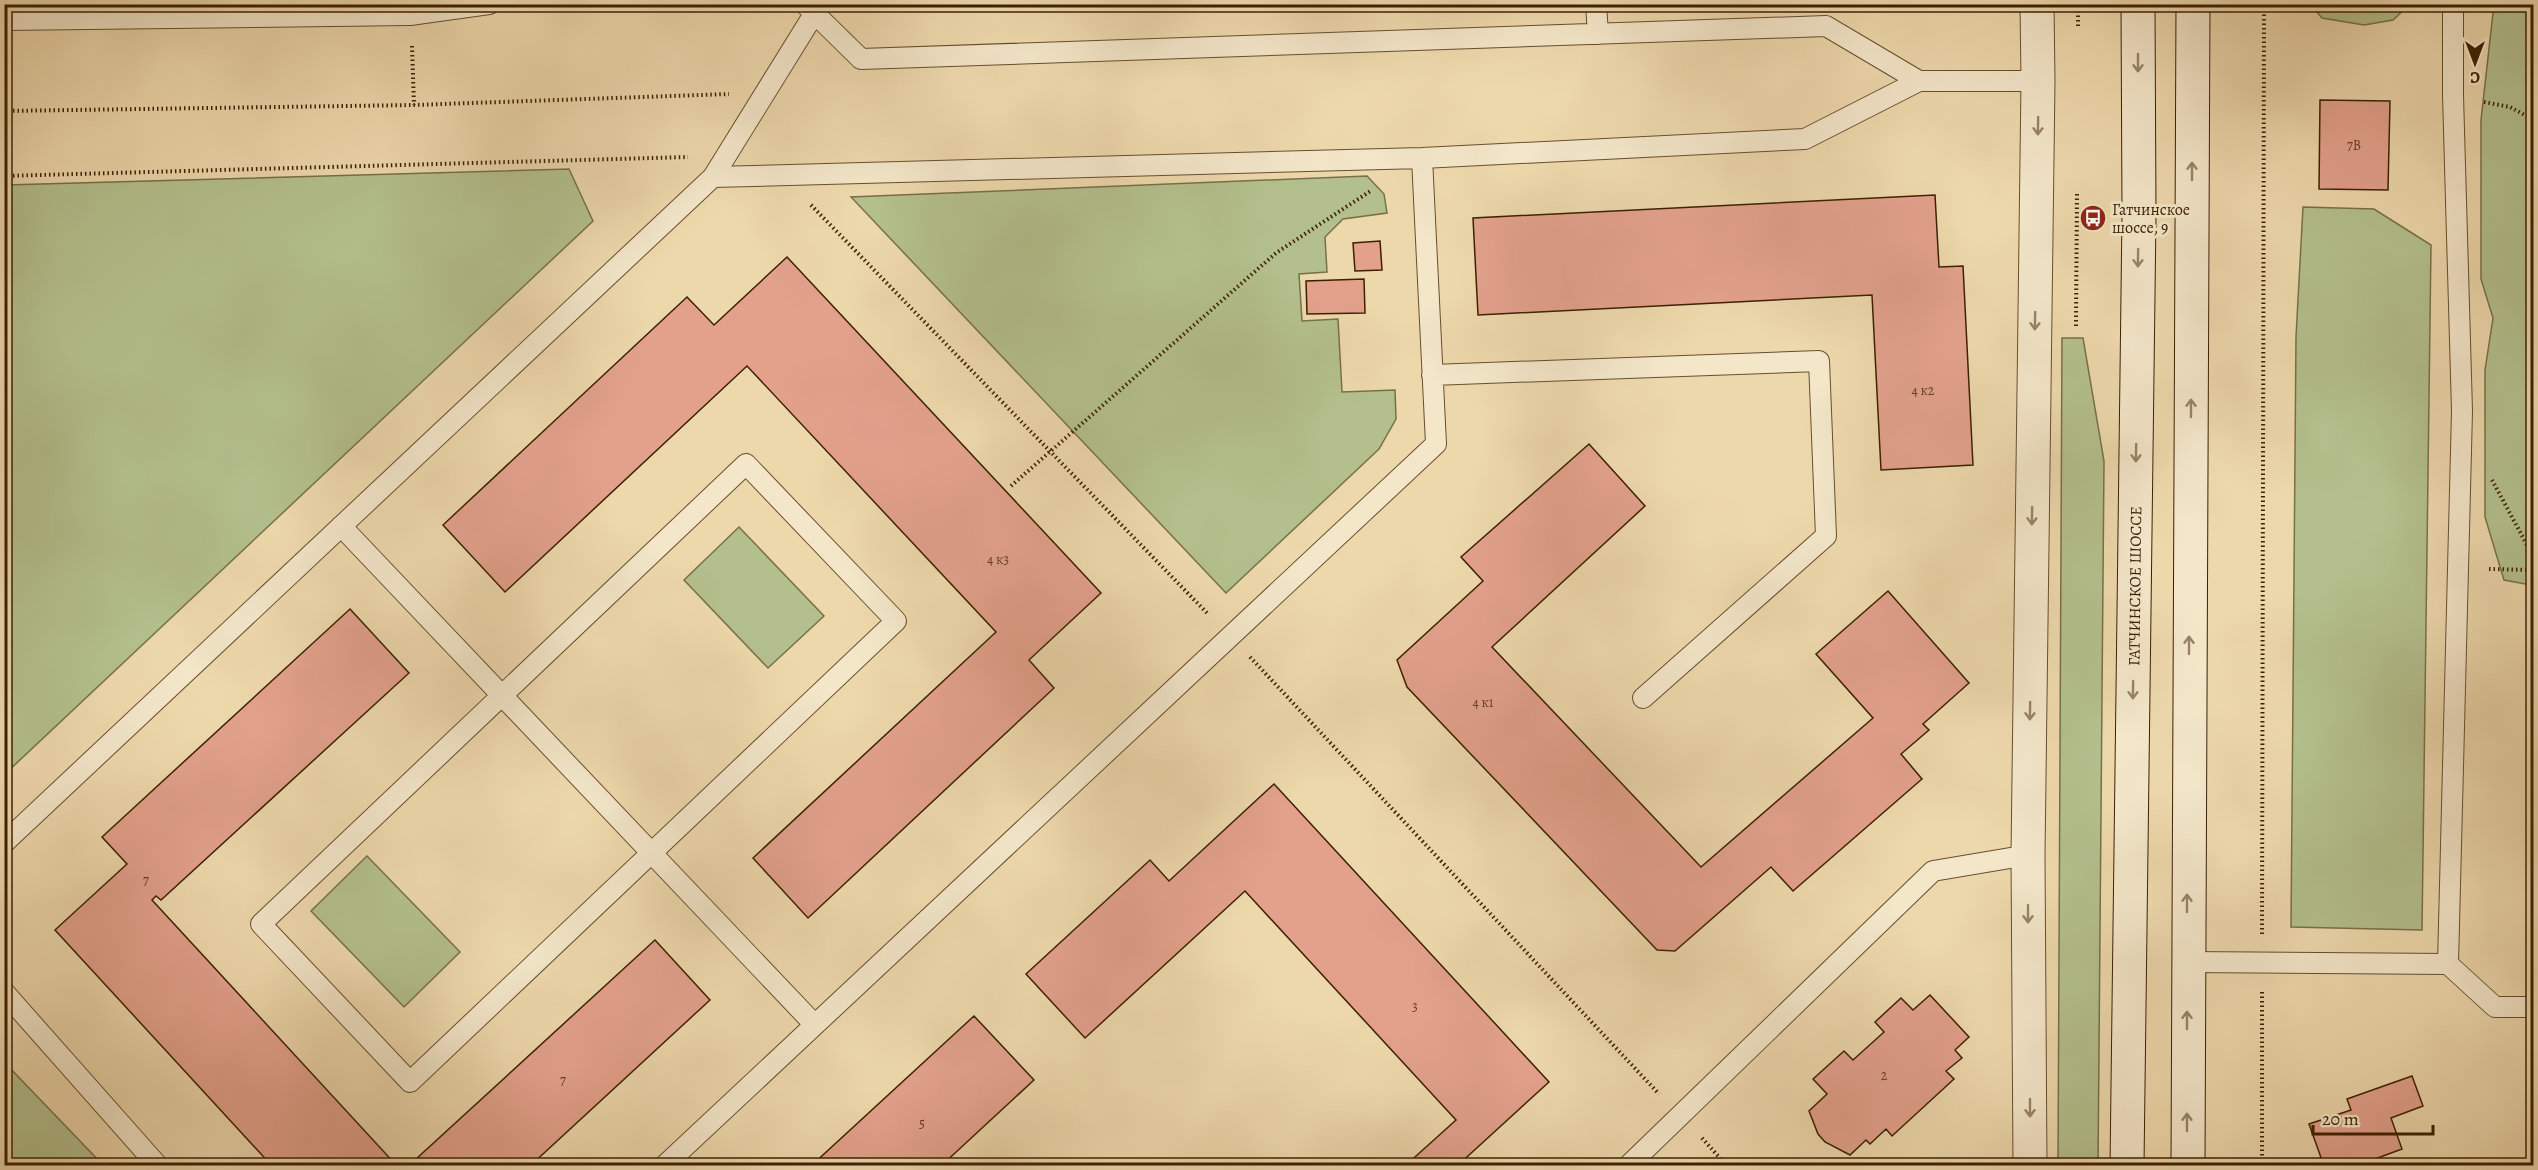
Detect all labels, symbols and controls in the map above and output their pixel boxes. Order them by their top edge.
north arrow [2445,33,2505,93]
one-way arrow [2132,52,2144,72]
text: С [2470,66,2480,88]
one-way arrow [2032,115,2044,135]
house number: 7В [2347,136,2361,155]
one-way arrow [2186,162,2198,182]
place label: Гатчинское шоссе, 9 [2112,199,2190,239]
bus stop icon: Гатчинское шоссе, 9 [2078,203,2108,233]
one-way arrow [2133,247,2144,267]
one-way arrow [2029,310,2041,330]
house number: 4 к2 [1911,381,1935,400]
one-way arrow [2185,399,2197,419]
one-way arrow [2130,442,2142,462]
one-way arrow [2027,505,2038,525]
street label: ГАТЧИНСКОЕ ШОССЕ [2123,506,2147,666]
house number: 4 к3 [987,550,1009,569]
one-way arrow [2183,636,2195,656]
one-way arrow [2127,679,2139,699]
house number: 4 к1 [1472,693,1494,712]
one-way arrow [2024,700,2036,720]
house number: 7 [143,871,149,890]
one-way arrow [2182,894,2193,914]
one-way arrow [2022,903,2034,923]
house number: 3 [1412,997,1418,1016]
one-way arrow [2181,1010,2193,1030]
house number: 2 [1881,1066,1888,1085]
house number: 7 [560,1071,566,1090]
one-way arrow [2024,1098,2036,1118]
scale bar [2313,1098,2433,1136]
text: 20 m [2322,1107,2359,1131]
one-way arrow [2181,1112,2193,1132]
house number: 5 [919,1114,925,1133]

